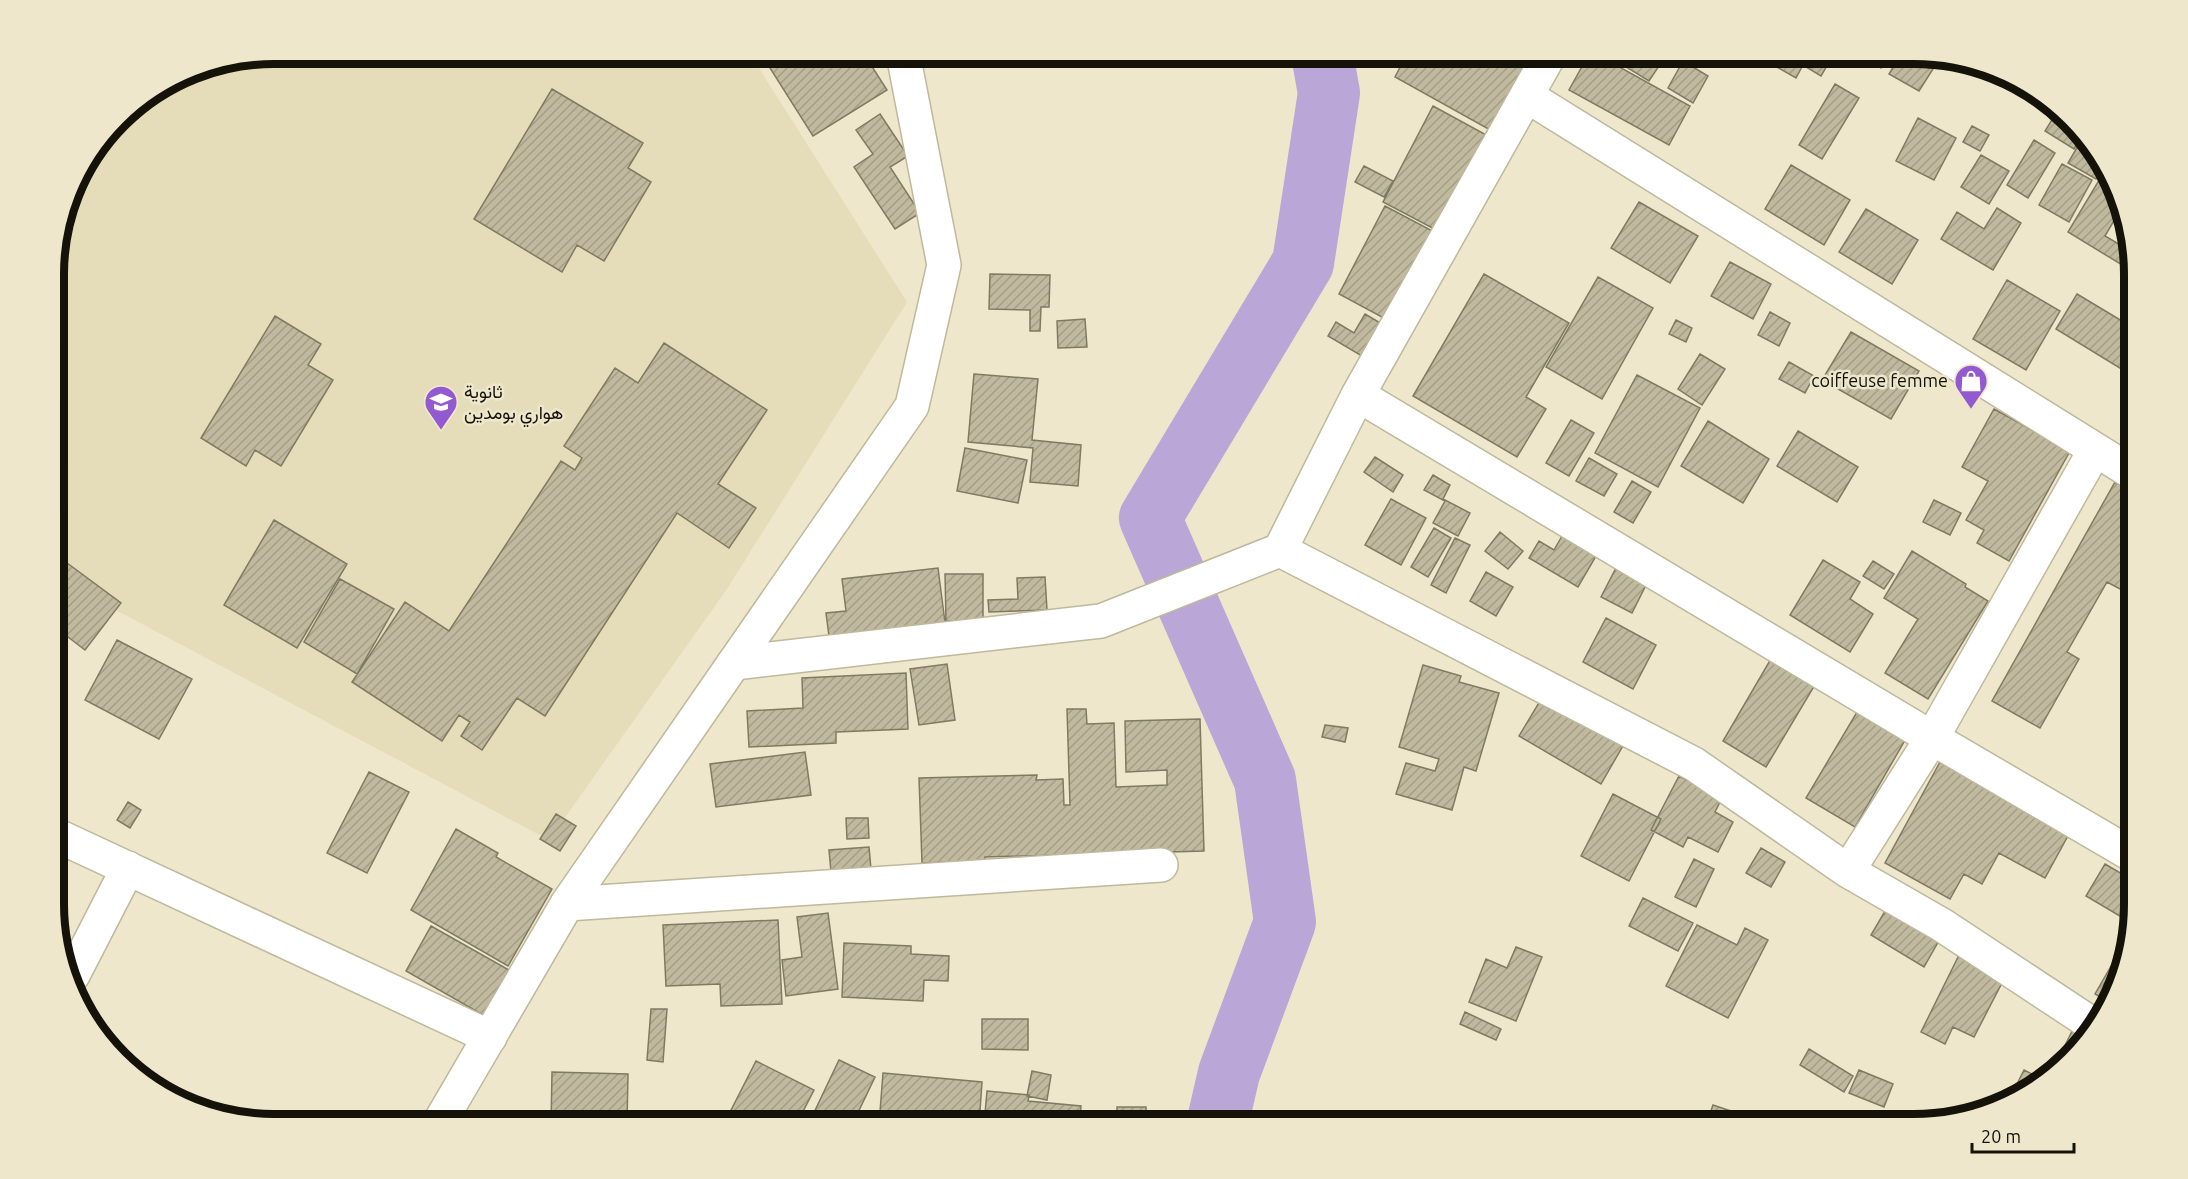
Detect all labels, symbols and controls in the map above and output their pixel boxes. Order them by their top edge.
shop icon: coiffeuse femme [1953,363,1989,410]
place label: coiffeuse femme [1811,370,1948,390]
place label: ثانوية هواري بومدين [464,381,563,428]
school or university icon: ثانوية هواري بومدين [423,384,459,431]
scale bar [1972,1116,2074,1154]
text: 20 m [1981,1126,2021,1146]

